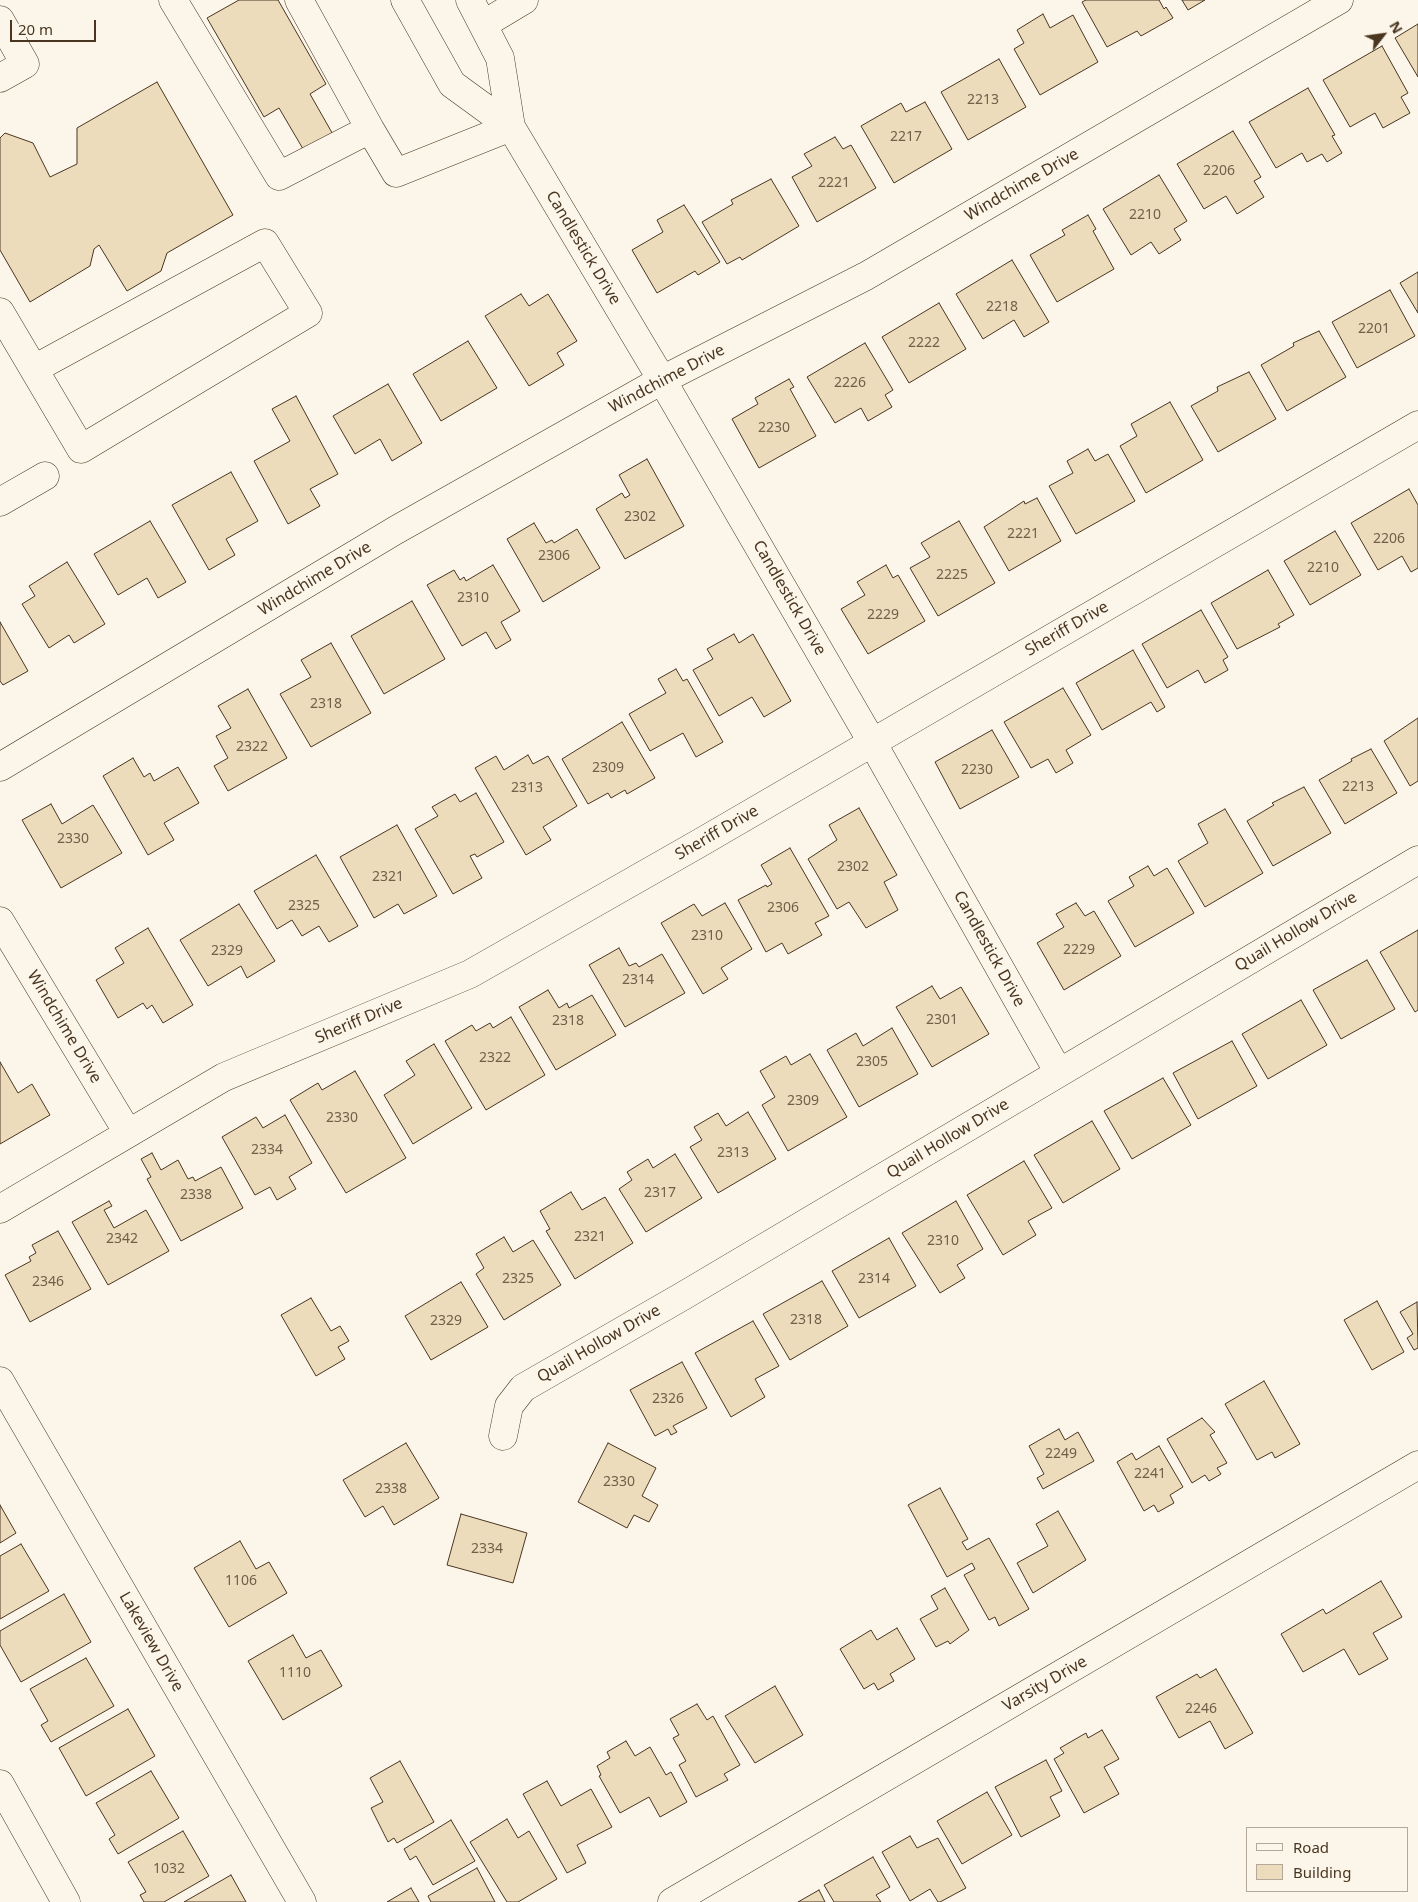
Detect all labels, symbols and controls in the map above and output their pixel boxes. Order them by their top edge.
scale bar [12,10,99,42]
north arrow [1358,10,1408,60]
text: N [1385,18,1407,37]
text: 20 m [18,19,53,39]
house number: 2213 [967,92,999,108]
house number: 2217 [890,129,922,145]
street label: Windchime Drive [962,145,1082,225]
house number: 2206 [1203,163,1235,179]
house number: 2221 [818,175,850,191]
street label: Candlestick Drive [541,188,625,308]
house number: 2210 [1129,207,1161,223]
house number: 2218 [986,299,1018,315]
house number: 2201 [1358,321,1390,337]
house number: 2222 [908,335,940,351]
street label: Windchime Drive [606,340,728,418]
house number: 2226 [834,375,866,391]
house number: 2230 [758,420,790,436]
house number: 2302 [624,509,656,525]
house number: 2221 [1007,526,1039,542]
house number: 2206 [1373,531,1405,547]
street label: Candlestick Drive [748,537,830,659]
street label: Windchime Drive [255,538,375,620]
house number: 2306 [538,548,570,564]
house number: 2210 [1307,560,1339,576]
house number: 2225 [936,567,968,583]
house number: 2310 [457,590,489,606]
street label: Sheriff Drive [1022,597,1112,661]
house number: 2229 [867,607,899,623]
house number: 2318 [310,696,342,712]
house number: 2322 [236,739,268,755]
house number: 2309 [592,760,624,776]
house number: 2230 [961,762,993,778]
house number: 2213 [1342,779,1374,795]
house number: 2313 [511,780,543,796]
street label: Sheriff Drive [672,801,762,865]
house number: 2330 [57,831,89,847]
house number: 2302 [837,859,869,875]
house number: 2321 [372,869,404,885]
street label: Candlestick Drive [949,888,1029,1010]
street label: Quail Hollow Drive [1231,888,1361,976]
house number: 2325 [288,898,320,914]
house number: 2306 [767,900,799,916]
house number: 2310 [691,928,723,944]
house number: 2229 [1063,942,1095,958]
house number: 2329 [211,943,243,959]
street label: Windchime Drive [23,967,105,1087]
house number: 2314 [622,972,654,988]
street label: Sheriff Drive [312,994,406,1048]
house number: 2301 [926,1012,958,1028]
house number: 2318 [552,1013,584,1029]
house number: 2322 [479,1050,511,1066]
house number: 2305 [856,1054,888,1070]
house number: 2309 [787,1093,819,1109]
street label: Quail Hollow Drive [883,1095,1013,1183]
house number: 2330 [326,1110,358,1126]
house number: 2334 [251,1142,283,1158]
house number: 2313 [717,1145,749,1161]
house number: 2317 [644,1185,676,1201]
house number: 2338 [180,1187,212,1203]
house number: 2321 [574,1229,606,1245]
house number: 2342 [106,1231,138,1247]
house number: 2310 [927,1233,959,1249]
house number: 2325 [502,1271,534,1287]
house number: 2314 [858,1271,890,1287]
house number: 2346 [32,1274,64,1290]
street label: Quail Hollow Drive [534,1301,664,1387]
house number: 2318 [790,1312,822,1328]
house number: 2329 [430,1313,462,1329]
house number: 2326 [652,1391,684,1407]
house number: 2249 [1045,1446,1077,1462]
house number: 2241 [1134,1466,1166,1482]
house number: 2330 [603,1474,635,1490]
house number: 2338 [375,1481,407,1497]
house number: 2334 [471,1541,503,1557]
house number: 1106 [225,1573,257,1589]
street label: Lakeview Drive [115,1589,187,1695]
street label: Varsity Drive [999,1652,1091,1716]
house number: 1110 [279,1665,311,1681]
house number: 2246 [1185,1701,1217,1717]
legend [1246,1827,1408,1892]
text: Road [1293,1837,1329,1857]
house number: 1032 [153,1861,185,1877]
text: Building [1293,1862,1351,1882]

